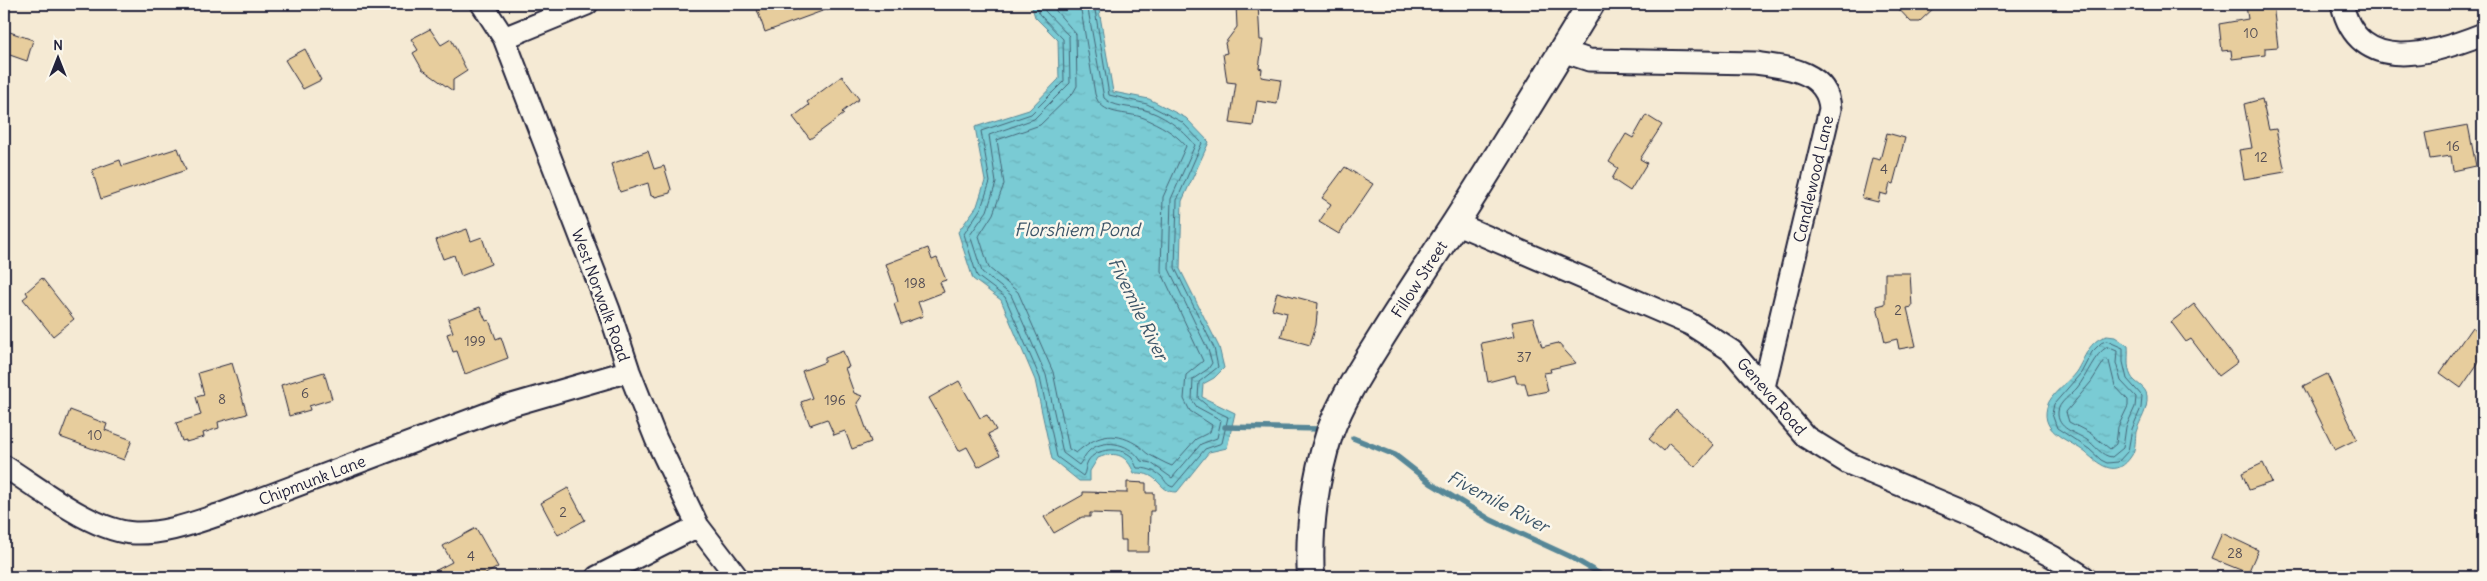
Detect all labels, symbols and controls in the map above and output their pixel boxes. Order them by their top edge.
house number: 10 [2244,24,2258,42]
north arrow [32,32,82,82]
text: N [53,36,63,54]
street label: Candlewood Lane [1789,114,1837,244]
house number: 16 [2446,137,2460,155]
house number: 12 [2254,148,2268,166]
house number: 4 [1880,160,1888,178]
water label: Florshiem Pond [1014,218,1142,241]
street label: West Norwalk Road [568,226,634,364]
street label: Fillow Street [1387,236,1452,321]
water label: Fivemile River [1104,254,1174,366]
house number: 198 [904,274,926,292]
house number: 2 [1894,301,1902,319]
house number: 199 [464,332,486,350]
house number: 37 [1517,348,1532,366]
street label: Geneva Road [1733,353,1811,439]
house number: 6 [301,384,309,402]
house number: 8 [218,390,226,408]
house number: 196 [824,391,846,409]
house number: 10 [88,426,102,444]
street label: Chipmunk Lane [256,450,368,510]
water label: Fivemile River [1444,465,1555,539]
house number: 2 [559,503,567,521]
house number: 28 [2227,544,2243,562]
house number: 4 [467,547,475,565]

